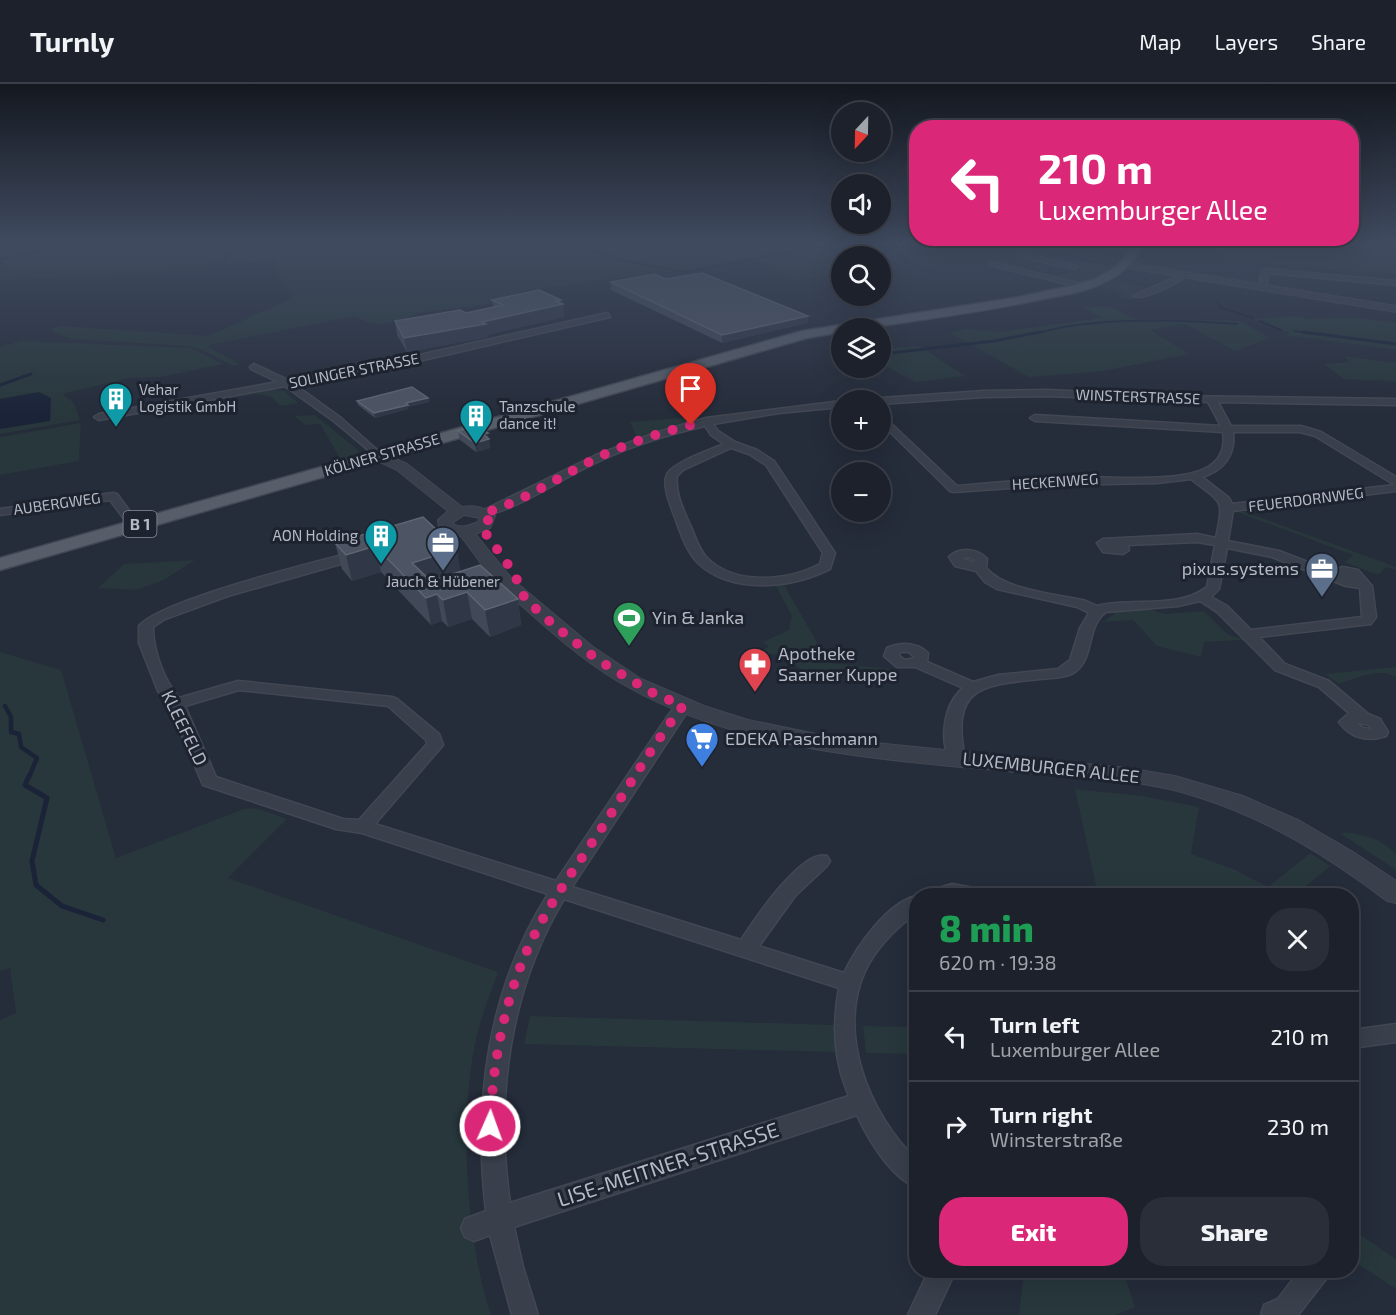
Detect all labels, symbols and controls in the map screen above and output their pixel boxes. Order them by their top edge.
text: Turnly [30,24,114,58]
text: Map [1139,29,1181,54]
text: Layers [1214,29,1278,54]
text: Share [1311,29,1366,54]
north arrow [831,102,891,162]
map controls [831,102,891,522]
text: 210 m [1038,142,1153,192]
icon: left [939,144,1017,222]
button: sound [831,174,891,234]
text: Luxemburger Allee [1038,193,1268,225]
button: search [831,246,891,306]
button: layers [831,318,891,378]
street label: SOLINGER STRASSE [287,349,420,391]
pin [665,363,716,425]
icon: arrive [674,372,707,405]
place label: Vehar Logistik GmbH [139,380,236,415]
building icon: Vehar Logistik GmbH [98,381,134,428]
street label: WINSTERSTRASSE [1076,385,1201,407]
button: + [831,390,891,450]
place label: Tanzschule dance it! [499,397,576,432]
building icon: Tanzschule dance it! [458,398,494,445]
street label: KÖLNER STRASSE [322,429,441,479]
button: − [831,462,891,522]
street label: HECKENWEG [1011,469,1099,493]
street label: FEUERDORNWEG [1247,483,1365,515]
street label: AUBERGWEG [12,488,101,518]
road number: B 1 [124,511,156,537]
building icon: AON Holding [363,518,399,565]
office icon: Jauch & Hübener [425,525,461,572]
place label: AON Holding [272,526,359,544]
office icon: pixus.systems [1304,551,1340,598]
place label: pixus.systems [1182,557,1299,579]
place label: Jauch & Hübener [386,572,500,590]
sports icon: Yin & Janka [611,600,647,647]
place label: Yin & Janka [652,606,744,628]
place label: Apotheke Saarner Kuppe [778,642,897,685]
pharmacy icon: Apotheke Saarner Kuppe [737,646,773,693]
street label: KLEEFELD [157,686,213,769]
supermarket icon: EDEKA Paschmann [684,721,720,768]
place label: EDEKA Paschmann [725,727,878,749]
street label: LUXEMBURGER ALLEE [961,747,1141,787]
text: 8 min [939,906,1034,949]
button: close [1266,908,1329,971]
text: 620 m · 19:38 [939,950,1057,974]
text: Turn left [990,1011,1079,1037]
icon: left [939,1020,972,1053]
text: 210 m [1270,1023,1329,1049]
text: Luxemburger Allee [990,1037,1160,1061]
position arrow [458,1094,522,1158]
text: Turn right [990,1101,1092,1127]
icon: right [939,1110,972,1143]
text: 230 m [1267,1113,1329,1139]
street label: LISE-MEITNER-STRASSE [554,1116,781,1211]
text: Winsterstraße [990,1127,1123,1151]
button: Exit [939,1197,1128,1266]
button: Share [1140,1197,1329,1266]

